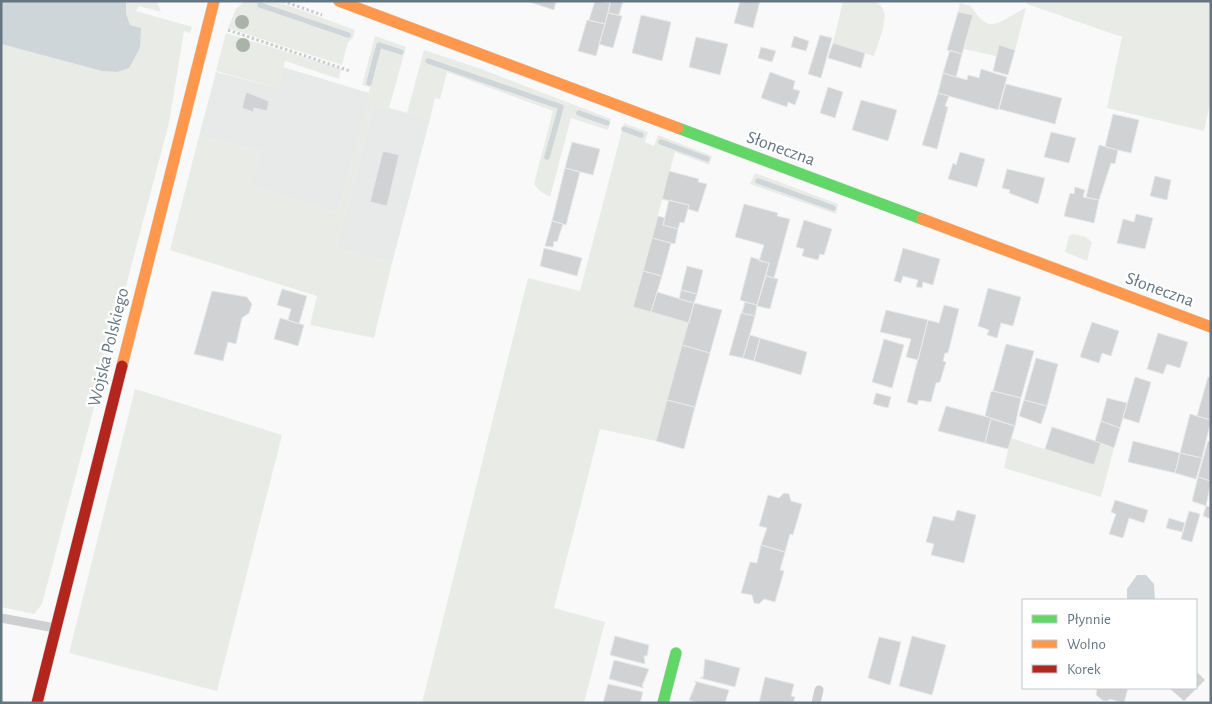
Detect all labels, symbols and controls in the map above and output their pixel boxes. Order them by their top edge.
street label: Słoneczna [744,128,817,170]
street label: Słoneczna [1123,269,1196,311]
street label: Wojska Polskiego [86,286,132,408]
legend [1022,599,1197,689]
text: Płynnie [1067,612,1111,627]
text: Wolno [1067,637,1106,652]
text: Korek [1067,662,1101,677]

